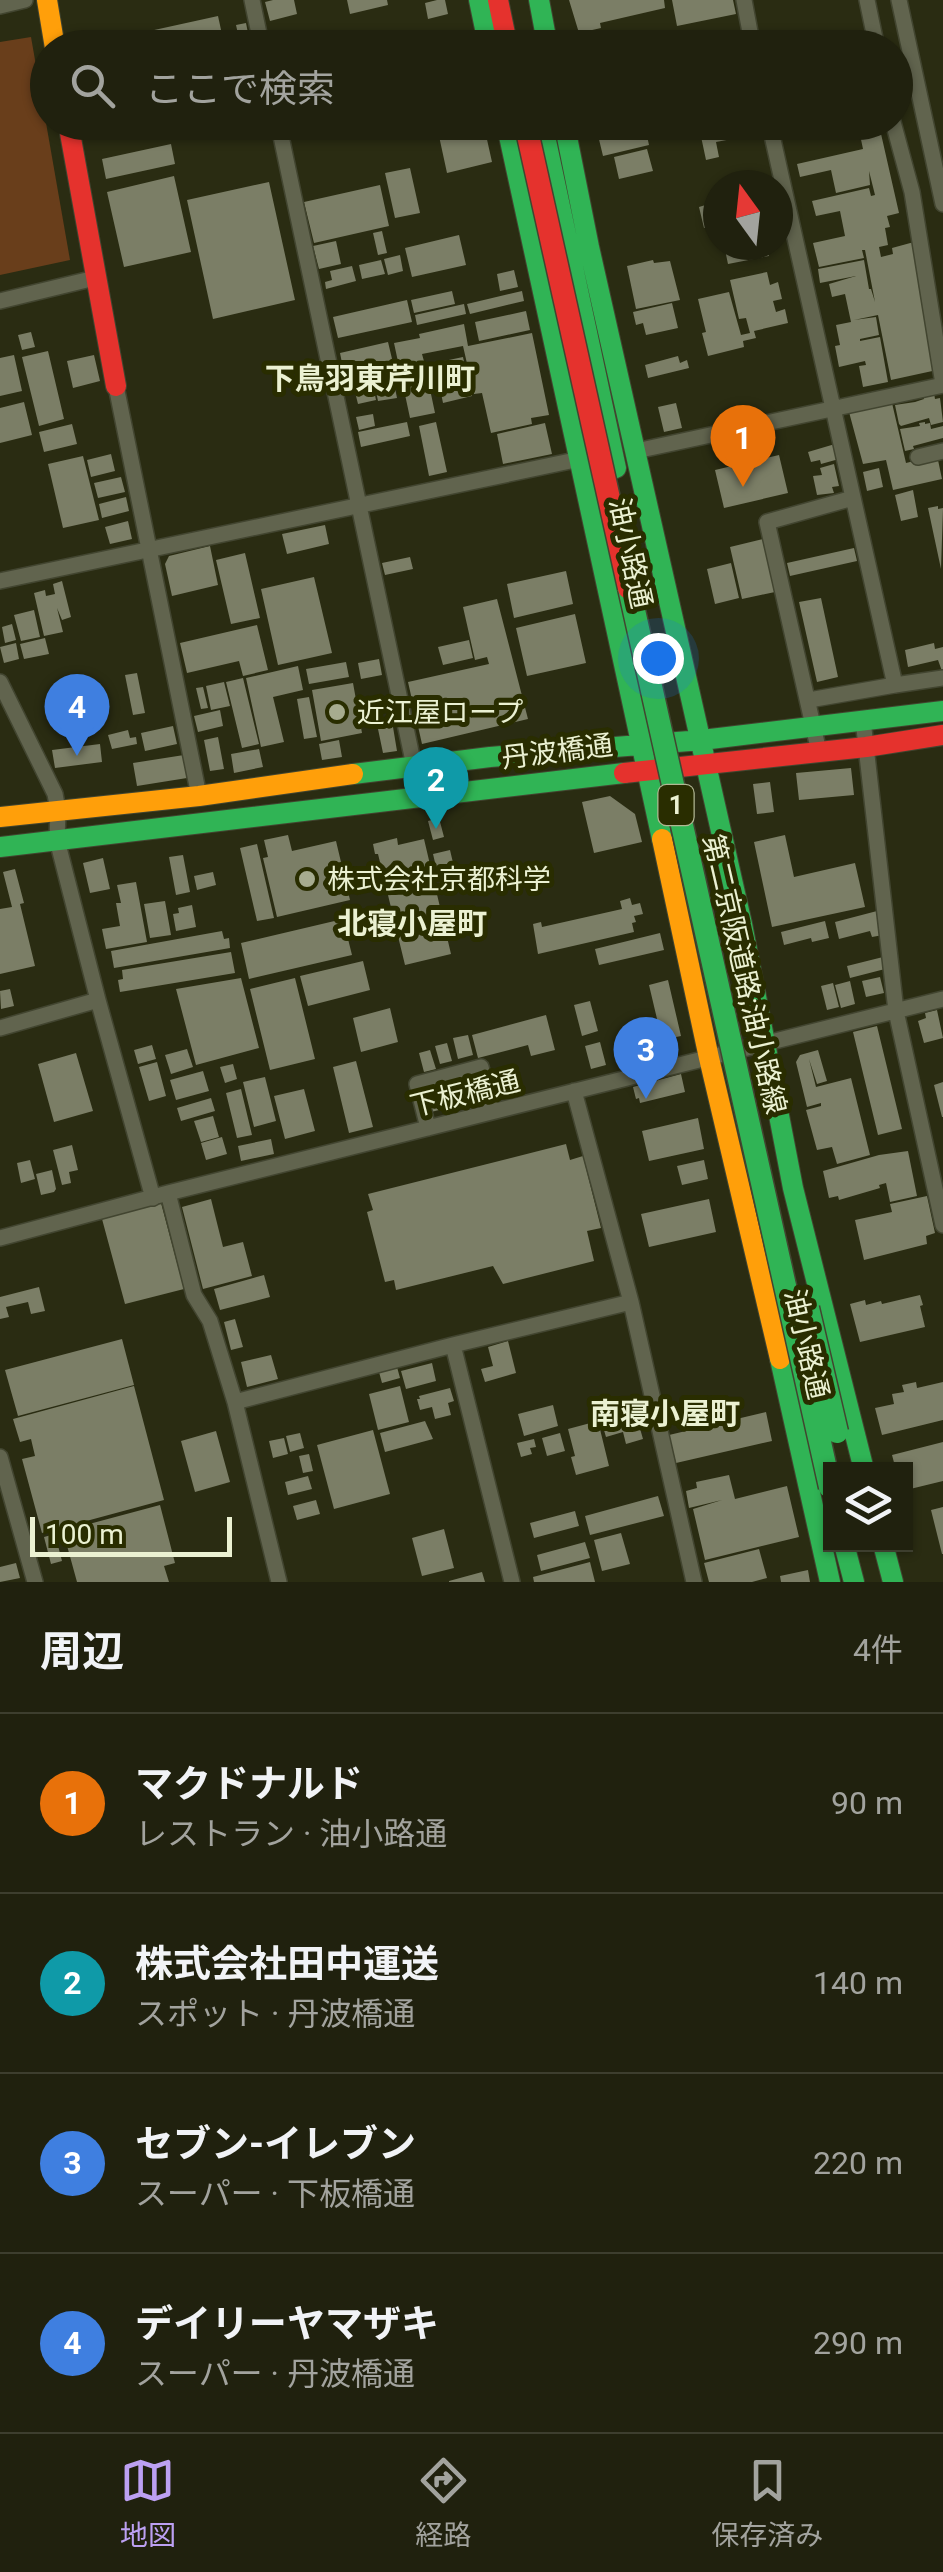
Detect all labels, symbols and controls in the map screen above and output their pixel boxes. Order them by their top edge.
search box [30,30,913,140]
icon: search [65,58,120,113]
text: ここで検索 [145,67,335,111]
north arrow [703,170,793,260]
district label: 下鳥羽東芹川町 [265,361,475,396]
pin: 1 [710,404,776,487]
street label: 油小路通 [603,495,658,611]
your location [633,633,684,684]
pin: 4 [44,674,110,756]
place label: 近江屋ロープ [357,696,523,729]
marker: 近江屋ロープ [326,701,348,723]
street label: 丹波橋通 [499,728,615,775]
pin: 2 [404,746,468,829]
road number: 1 [658,785,694,825]
street label: 第二京阪道路;油小路線 [696,831,793,1117]
place label: 株式会社京都科学 [327,863,551,896]
marker: 株式会社京都科学 [296,868,318,890]
district label: 北寝小屋町 [337,906,487,941]
pin: 3 [614,1016,678,1099]
street label: 下板橋通 [407,1064,523,1123]
street label: 油小路通 [778,1286,835,1402]
district label: 南寝小屋町 [590,1396,740,1431]
map controls [823,1462,913,1552]
button: layers [823,1462,913,1552]
scale bar [30,1512,232,1556]
text: 100 m [45,1518,124,1551]
text: 周辺 [40,1627,124,1676]
text: 4件 [853,1631,903,1669]
text: マクドナルド [135,1762,363,1806]
text: 1 [63,1784,82,1822]
text: 90 m [831,1784,903,1822]
text: レストラン · 油小路通 [135,1815,447,1853]
text: 株式会社田中運送 [135,1942,439,1986]
text: 2 [63,1964,82,2002]
text: 140 m [813,1964,903,2002]
text: スポット · 丹波橋通 [135,1995,415,2033]
text: セブン-イレブン [135,2122,416,2166]
text: 3 [63,2144,82,2182]
text: 220 m [813,2144,903,2182]
text: スーパー · 下板橋通 [135,2175,415,2213]
text: デイリーヤマザキ [135,2302,439,2346]
text: 4 [63,2324,82,2362]
text: 290 m [813,2324,903,2362]
text: スーパー · 丹波橋通 [135,2355,415,2393]
tab: 地図 [120,2453,176,2553]
tab: 経路 [415,2453,471,2553]
tab: 保存済み [711,2453,823,2553]

